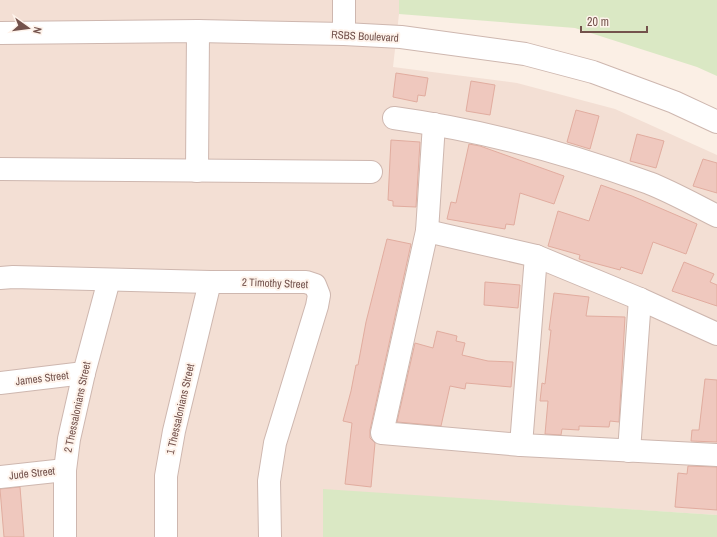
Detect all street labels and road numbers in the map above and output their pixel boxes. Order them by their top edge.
street label: RSBS Boulevard [331,27,399,45]
street label: 2 Timothy Street [242,275,309,291]
street label: 2 Thessalonians Street [61,360,94,454]
street label: 1 Thessalonians Street [163,362,197,456]
street label: James Street [15,368,70,388]
street label: Jude Street [8,464,56,482]

